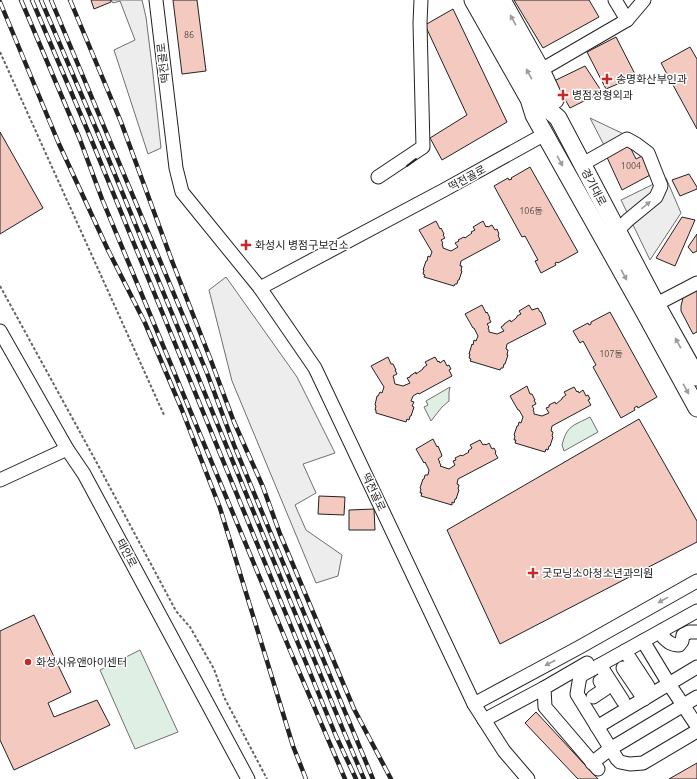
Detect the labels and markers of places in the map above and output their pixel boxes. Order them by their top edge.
marker: 송명화산부인과 [601,73,613,85]
place label: 송명화산부인과 [616,73,687,85]
marker: 병점정형외과 [557,89,569,101]
place label: 병점정형외과 [572,89,633,101]
marker: 화성시 병점구보건소 [240,239,252,251]
place label: 화성시 병점구보건소 [255,239,349,251]
marker: 굿모닝소아청소년과의원 [527,567,539,579]
place label: 굿모닝소아청소년과의원 [542,567,653,579]
place label: 화성시유앤아이센터 [36,656,127,668]
marker: 화성시유앤아이센터 [23,657,33,667]

